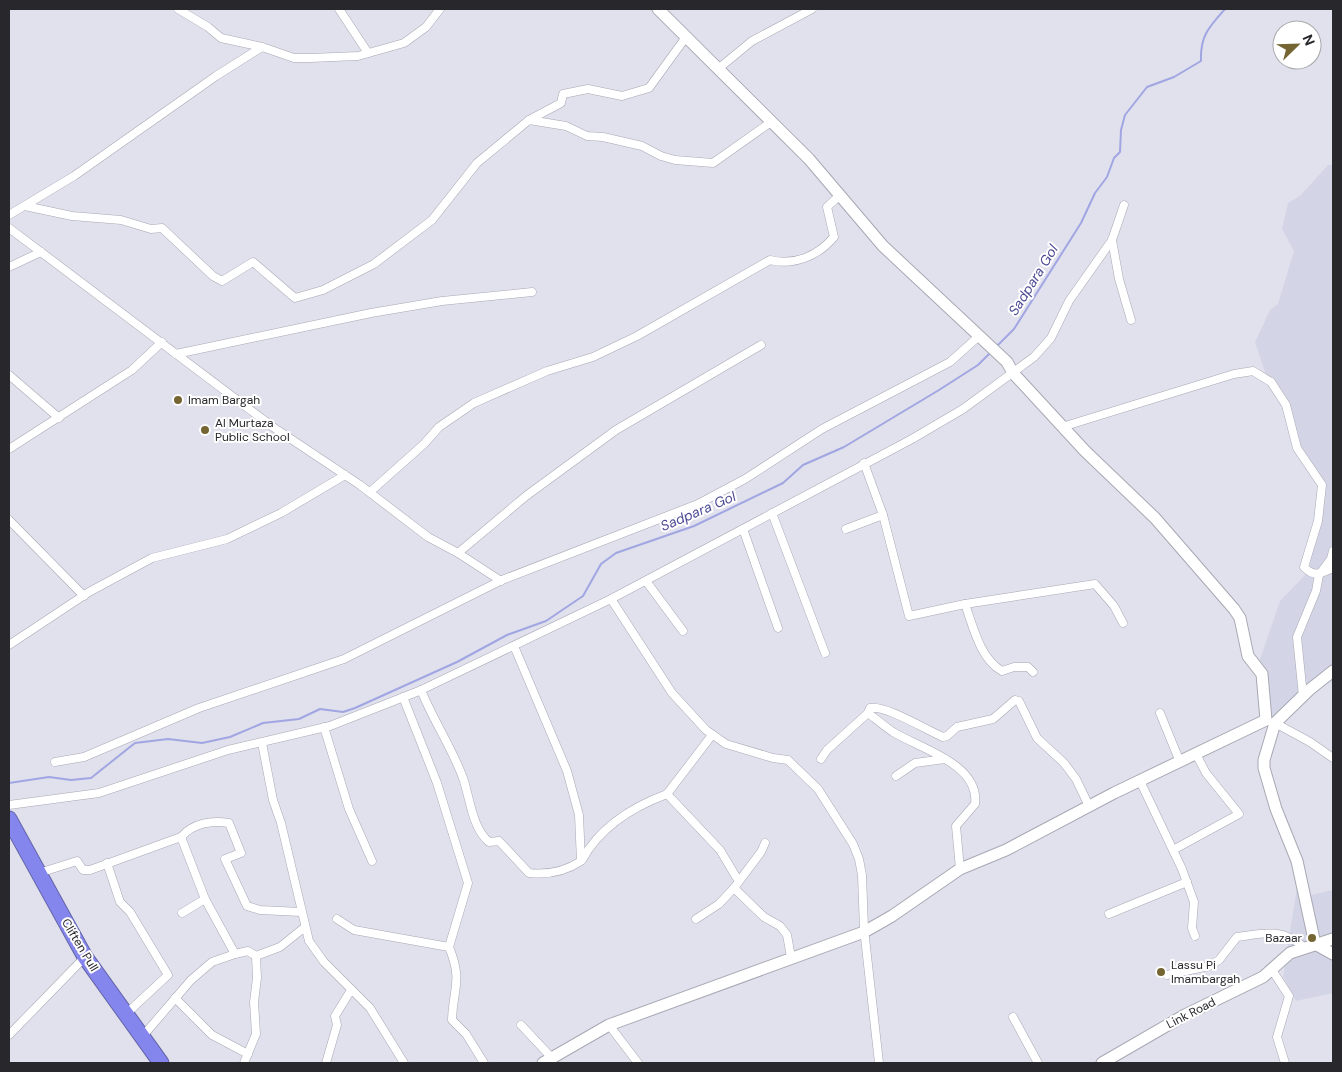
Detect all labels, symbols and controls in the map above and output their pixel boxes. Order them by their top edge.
north arrow [1272,20,1322,70]
text: N [1299,32,1319,48]
water label: Sadpara Gol [1004,241,1062,319]
place label: Imam Bargah [188,392,260,408]
marker: Imam Bargah [172,394,184,406]
place label: Al Murtaza Public School [215,415,290,445]
marker: Al Murtaza Public School [199,424,211,436]
water label: Sadpara Gol [658,487,739,535]
street label: Cliften Pull [58,916,102,974]
place label: Bazaar [1265,930,1303,946]
marker: Bazaar [1306,932,1318,944]
place label: Lassu Pi Imambargah [1171,957,1240,987]
marker: Lassu Pi Imambargah [1155,966,1167,978]
street label: Link Road [1164,994,1218,1032]

